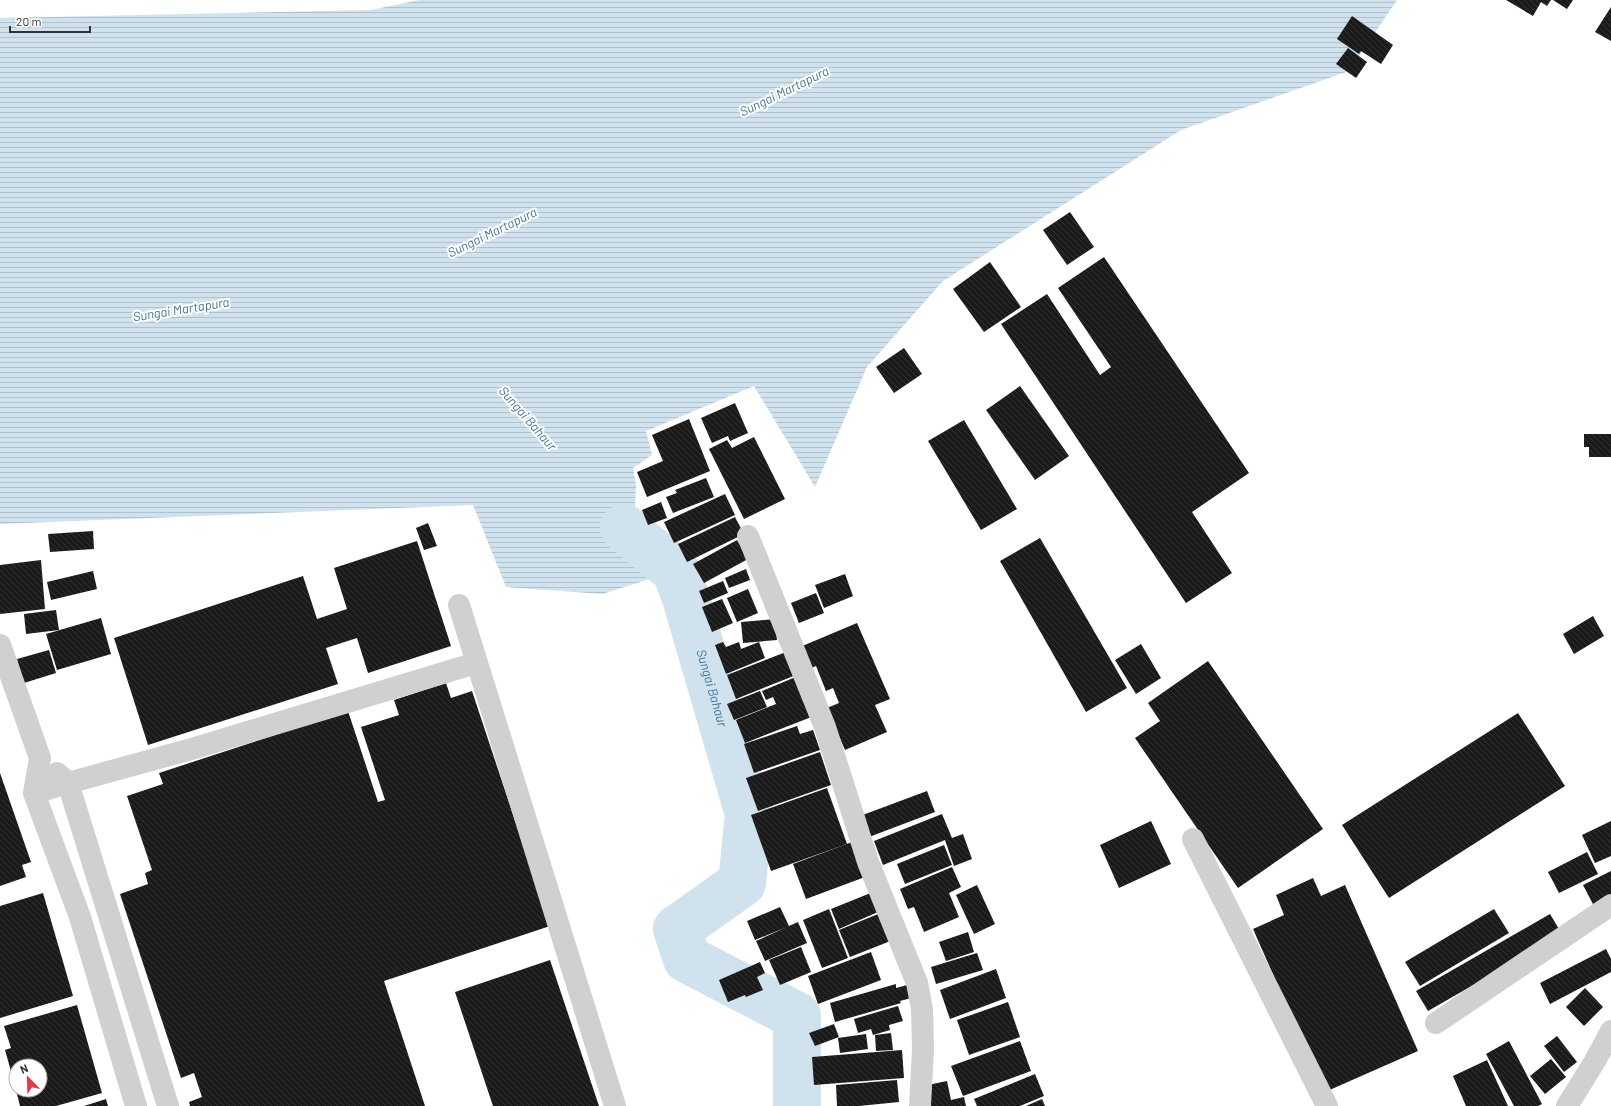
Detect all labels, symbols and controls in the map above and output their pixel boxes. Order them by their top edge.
scale bar [10,8,90,34]
text: 20 m [16,14,42,28]
water label: Sungai Martapura [737,62,831,120]
water label: Sungai Martapura [445,203,539,261]
water label: Sungai Martapura [132,293,230,325]
water label: Sungai Bahaur [496,383,561,454]
water label: Sungai Bahaur [693,647,731,729]
north arrow [8,1058,48,1098]
text: N [18,1061,30,1076]

